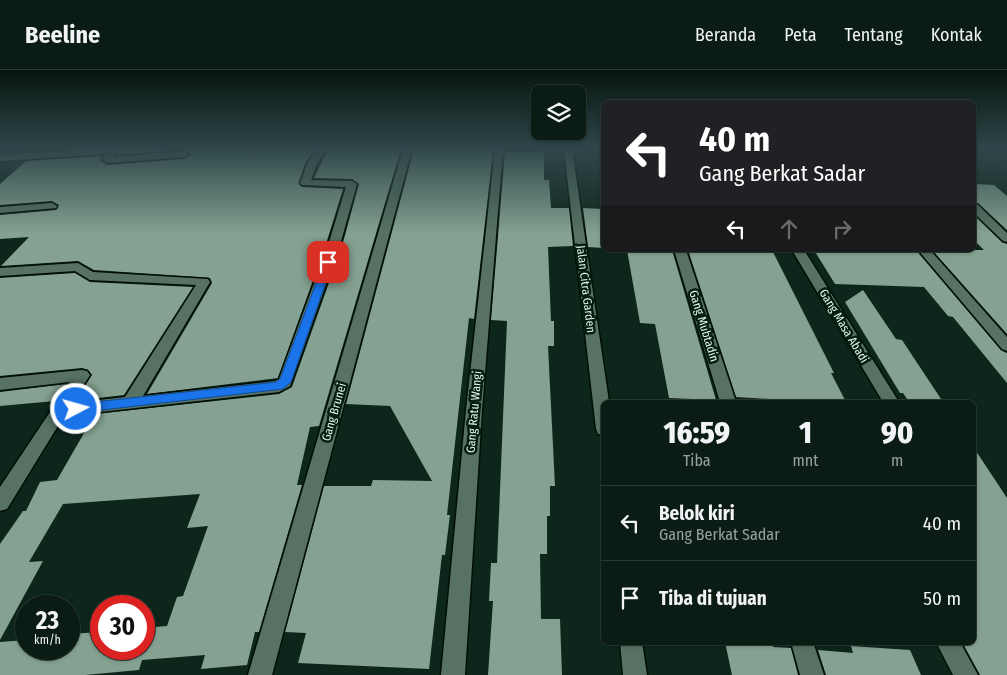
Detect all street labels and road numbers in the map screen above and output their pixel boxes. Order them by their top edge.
street label: Jalan Citra Garden [574,244,598,334]
street label: Gang Masa Abadi [816,287,872,365]
street label: Gang Mubtadin [686,288,722,364]
street label: Gang Ratu Wangi [463,370,485,454]
street label: Gang Brunei [319,381,349,443]

